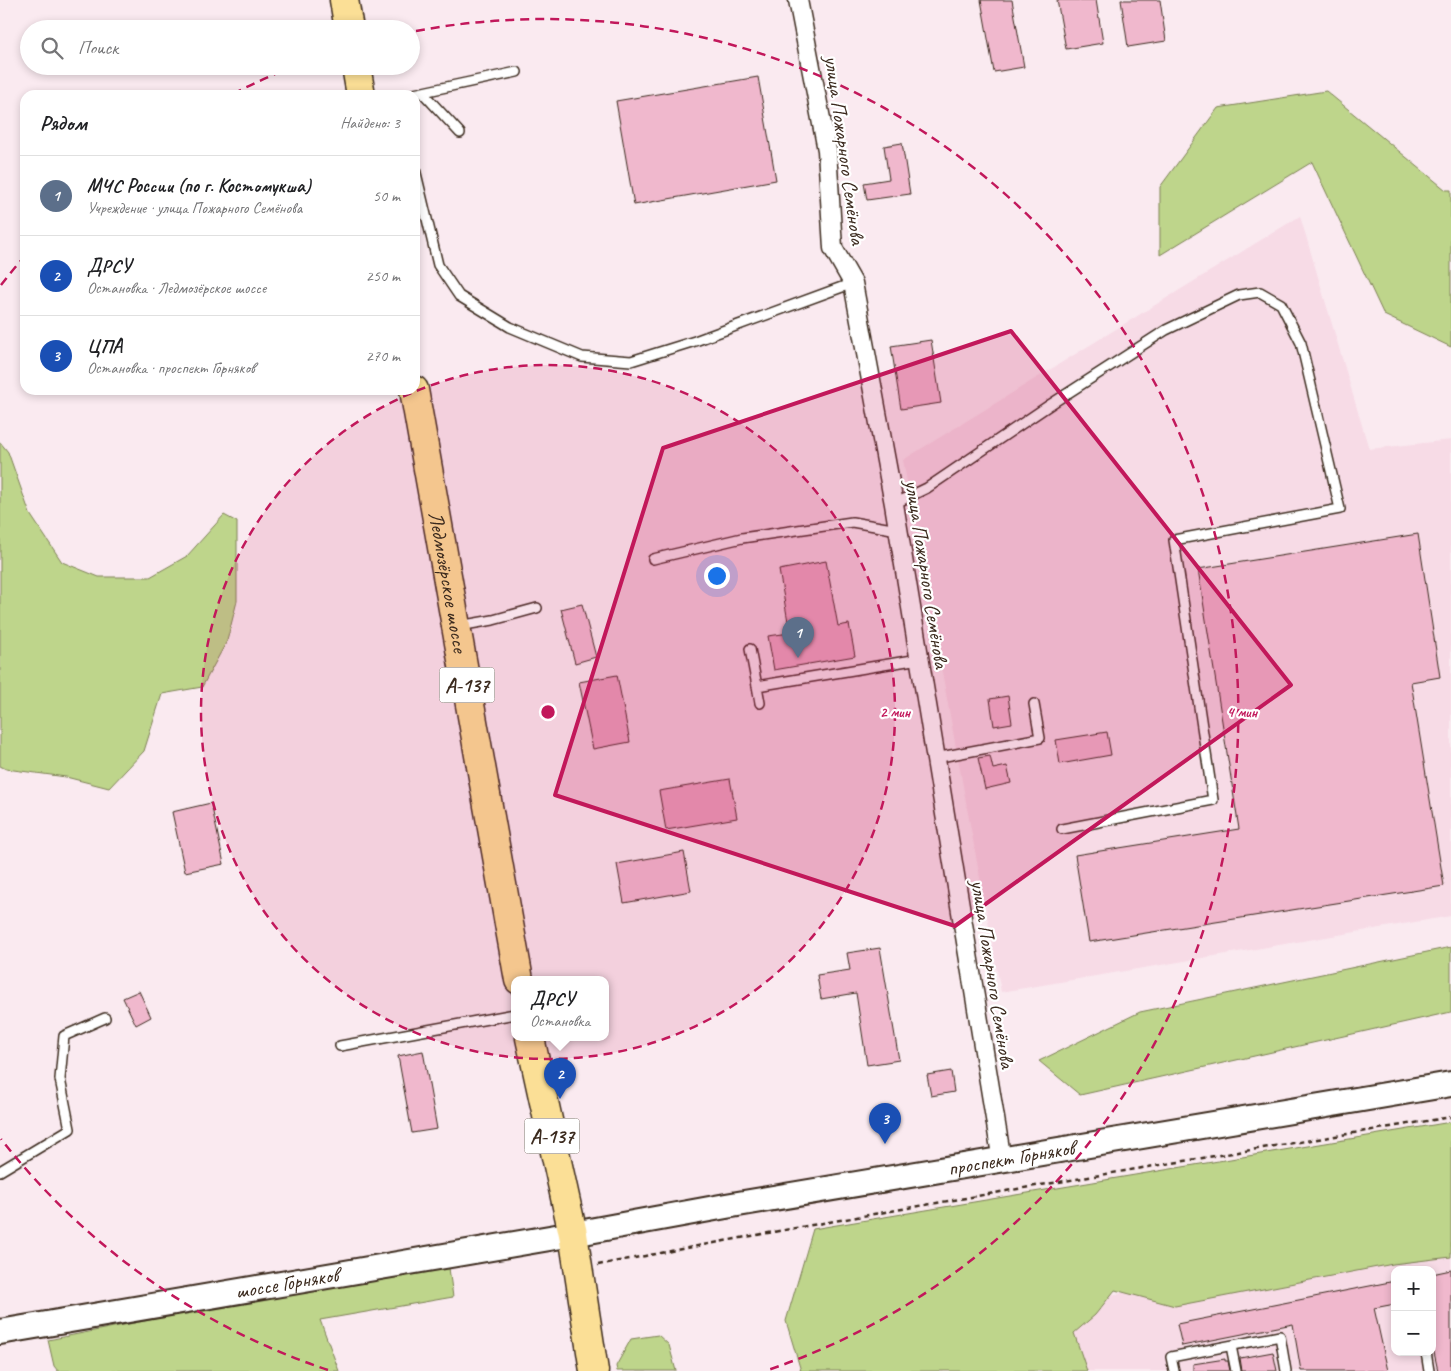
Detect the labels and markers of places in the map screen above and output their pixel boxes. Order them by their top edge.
pin: 1 [782,617,814,658]
centre of rings [539,703,557,721]
pin: 2 [544,1058,576,1099]
pin: 3 [869,1103,901,1144]

